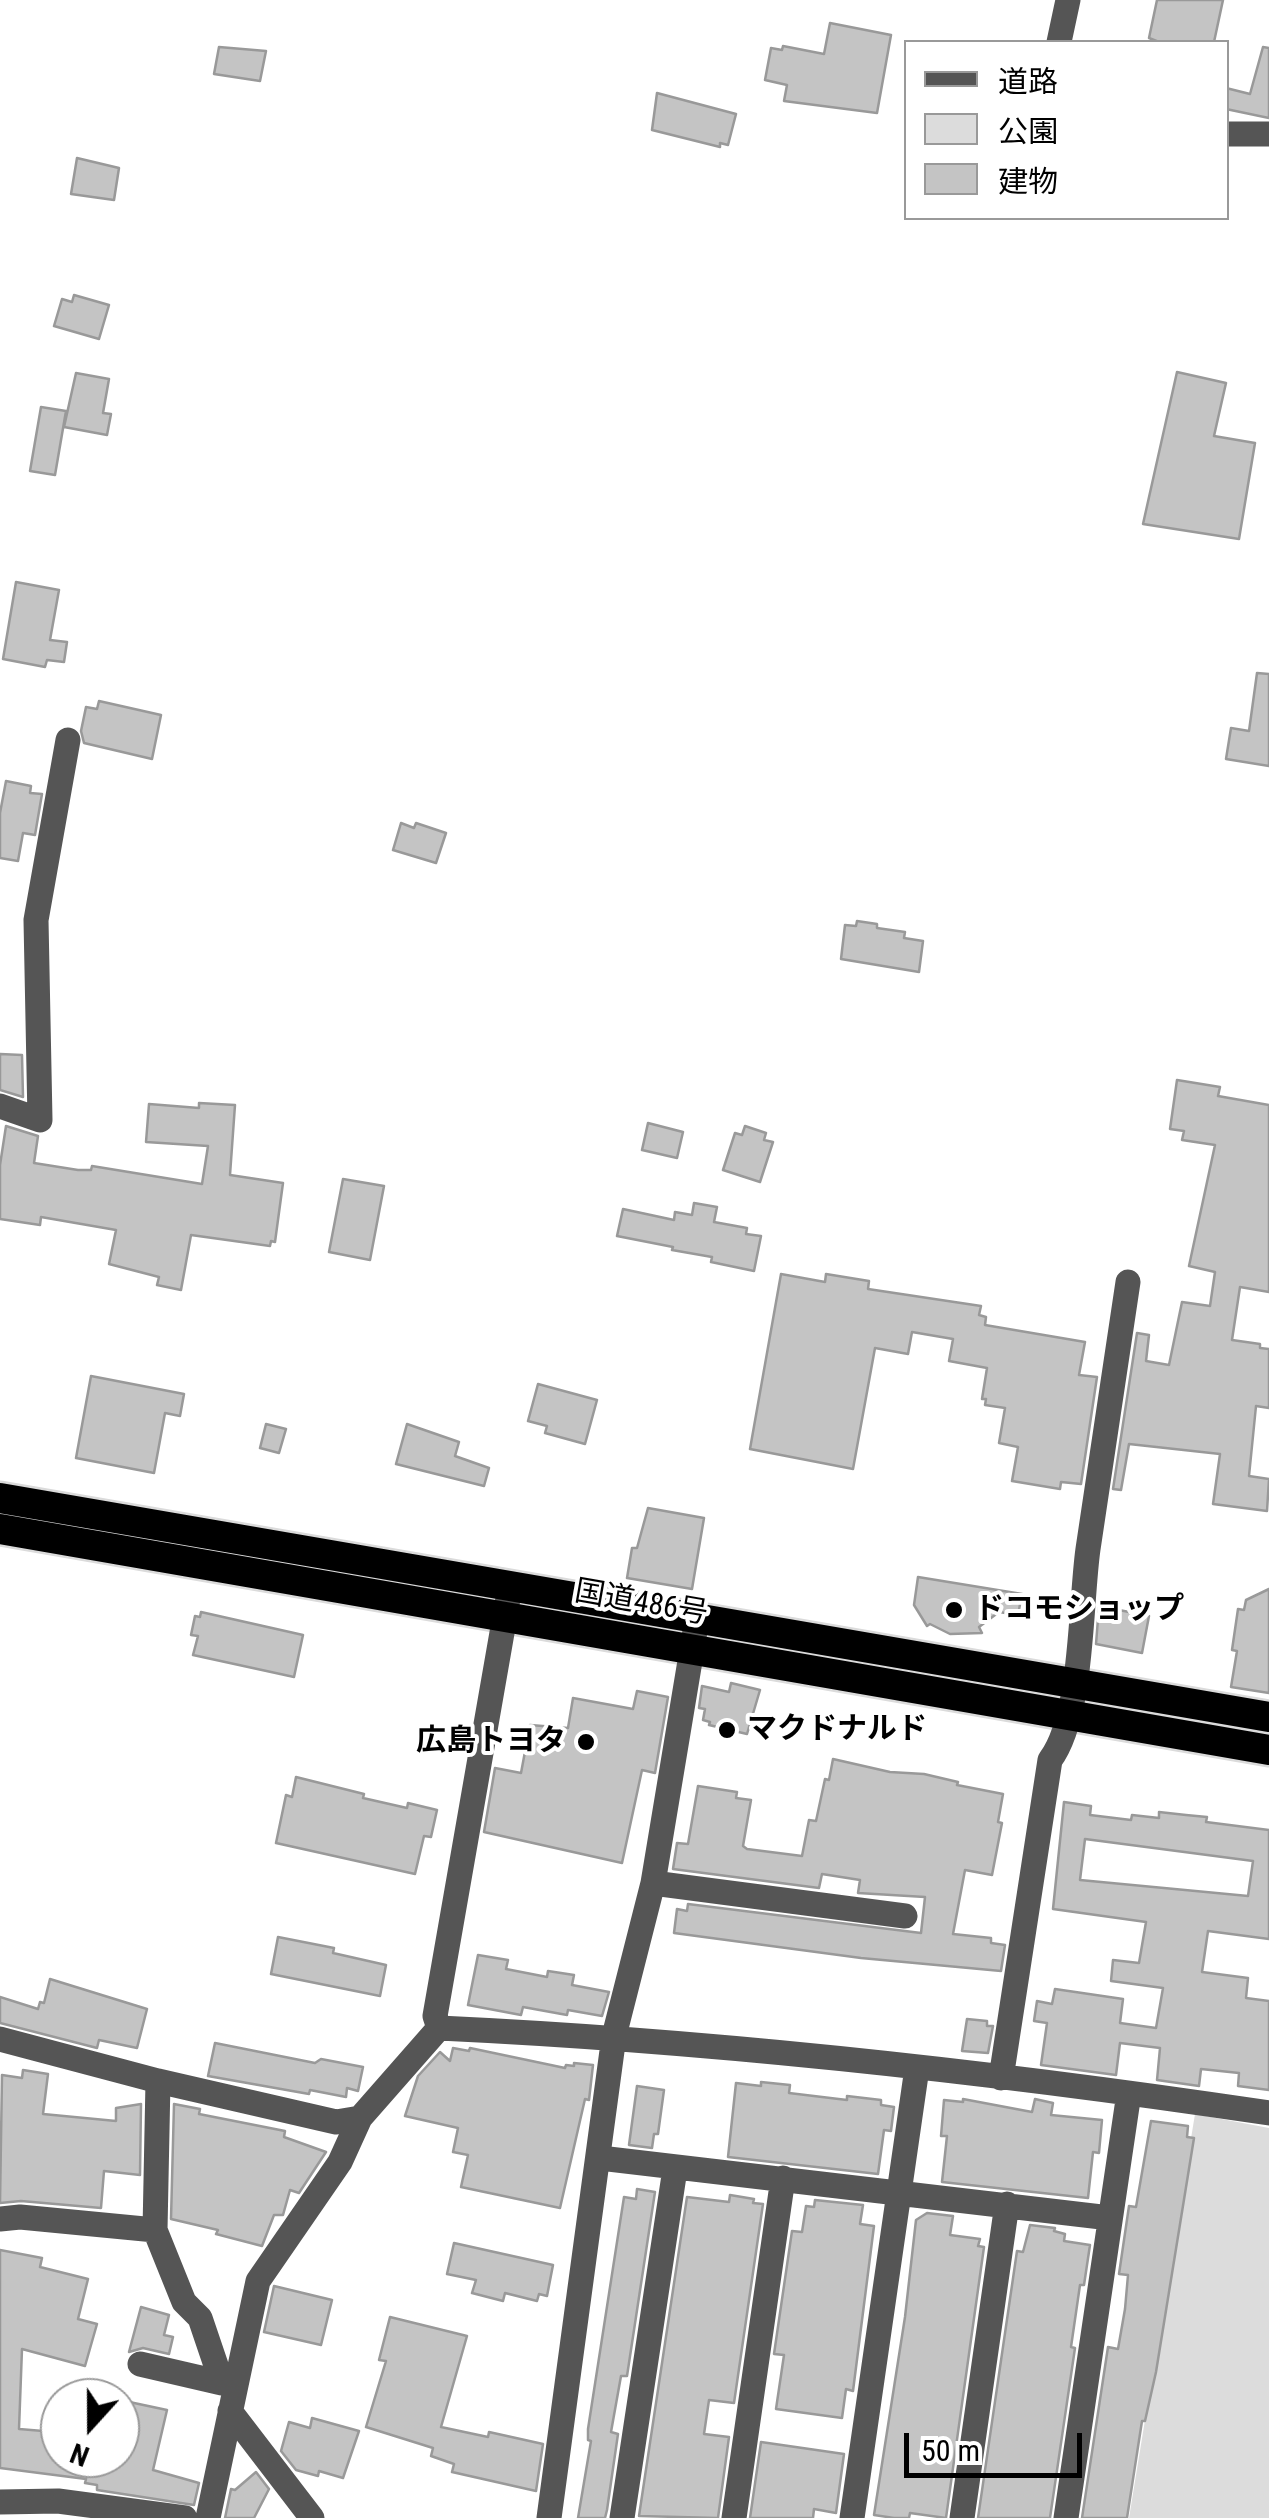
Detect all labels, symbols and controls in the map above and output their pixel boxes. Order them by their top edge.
legend [904,40,1229,220]
text: 道路 [998,64,1058,99]
text: 公園 [998,114,1058,149]
text: 建物 [998,164,1058,199]
street label: 国道486号 [572,1575,710,1633]
place label: ドコモショップ [974,1592,1184,1628]
marker: ドコモショップ [943,1599,965,1621]
place label: マクドナルド [747,1712,927,1748]
marker: マクドナルド [716,1719,738,1741]
place label: 広島トヨタ [416,1724,566,1760]
marker: 広島トヨタ [575,1731,597,1753]
north arrow [40,2378,140,2478]
scale bar [909,2413,1086,2475]
text: 50 m [921,2433,980,2468]
text: N [66,2436,94,2473]

